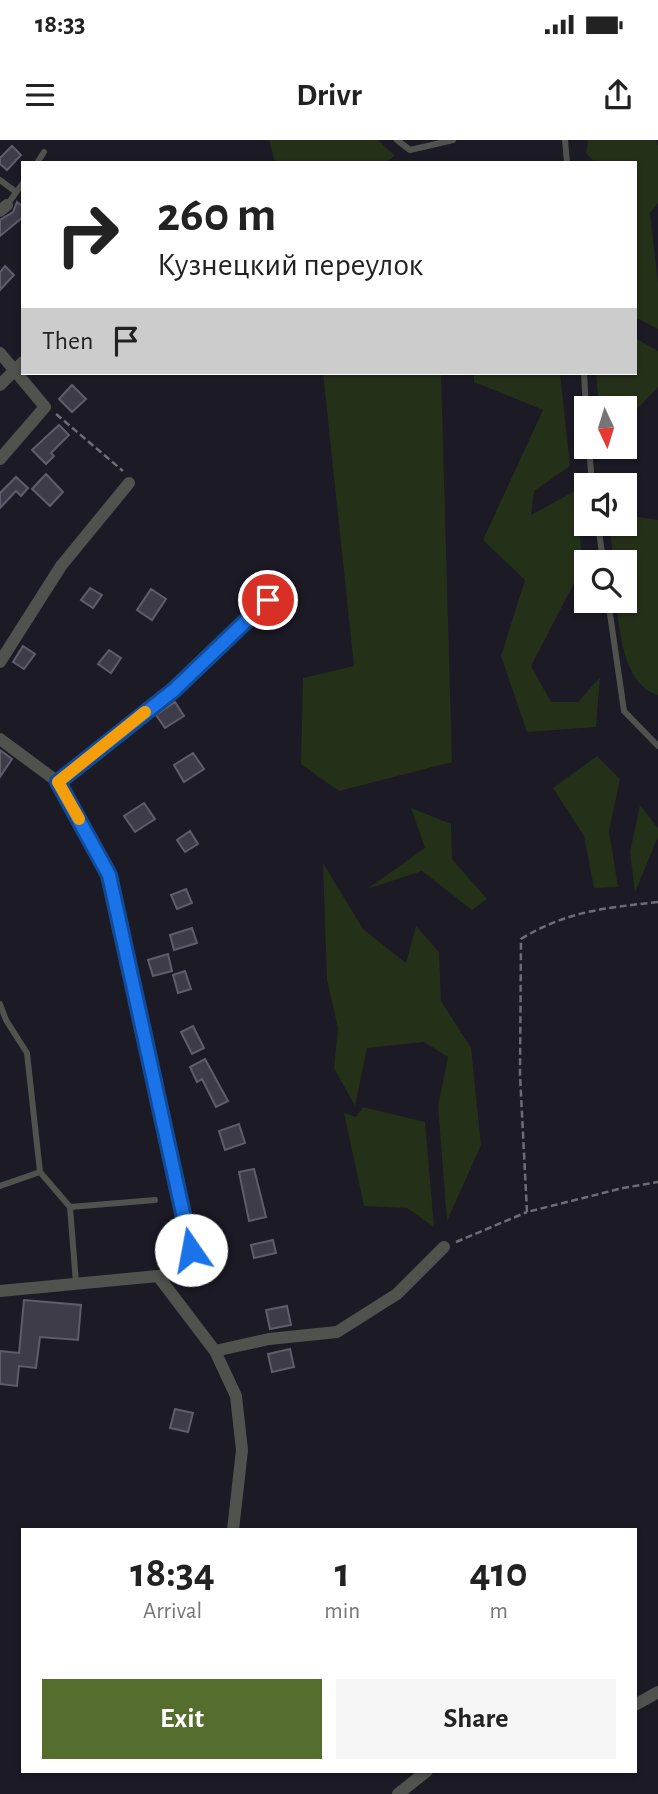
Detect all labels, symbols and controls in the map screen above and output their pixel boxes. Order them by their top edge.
text: 18:33 [35,11,86,37]
icon: menu [21,76,59,114]
icon: share [599,76,637,114]
text: Drivr [296,79,362,111]
icon: right [42,189,133,280]
text: 260 m [157,191,276,240]
text: Кузнецкий переулок [157,249,423,281]
icon: arrive [107,322,145,360]
text: Then [42,328,93,354]
north arrow [574,396,637,458]
map controls [574,396,637,613]
button: sound [574,473,637,536]
button: search [574,550,637,613]
pin [238,570,298,630]
icon: arrive [249,581,287,619]
position arrow [154,1213,228,1287]
text: 18:34 [130,1552,215,1594]
text: 1 [335,1552,350,1594]
text: 410 [470,1552,528,1594]
text: Arrival [143,1600,202,1623]
text: min [324,1600,360,1623]
text: m [489,1600,508,1623]
button: Exit [42,1679,322,1759]
button: Share [336,1679,616,1759]

